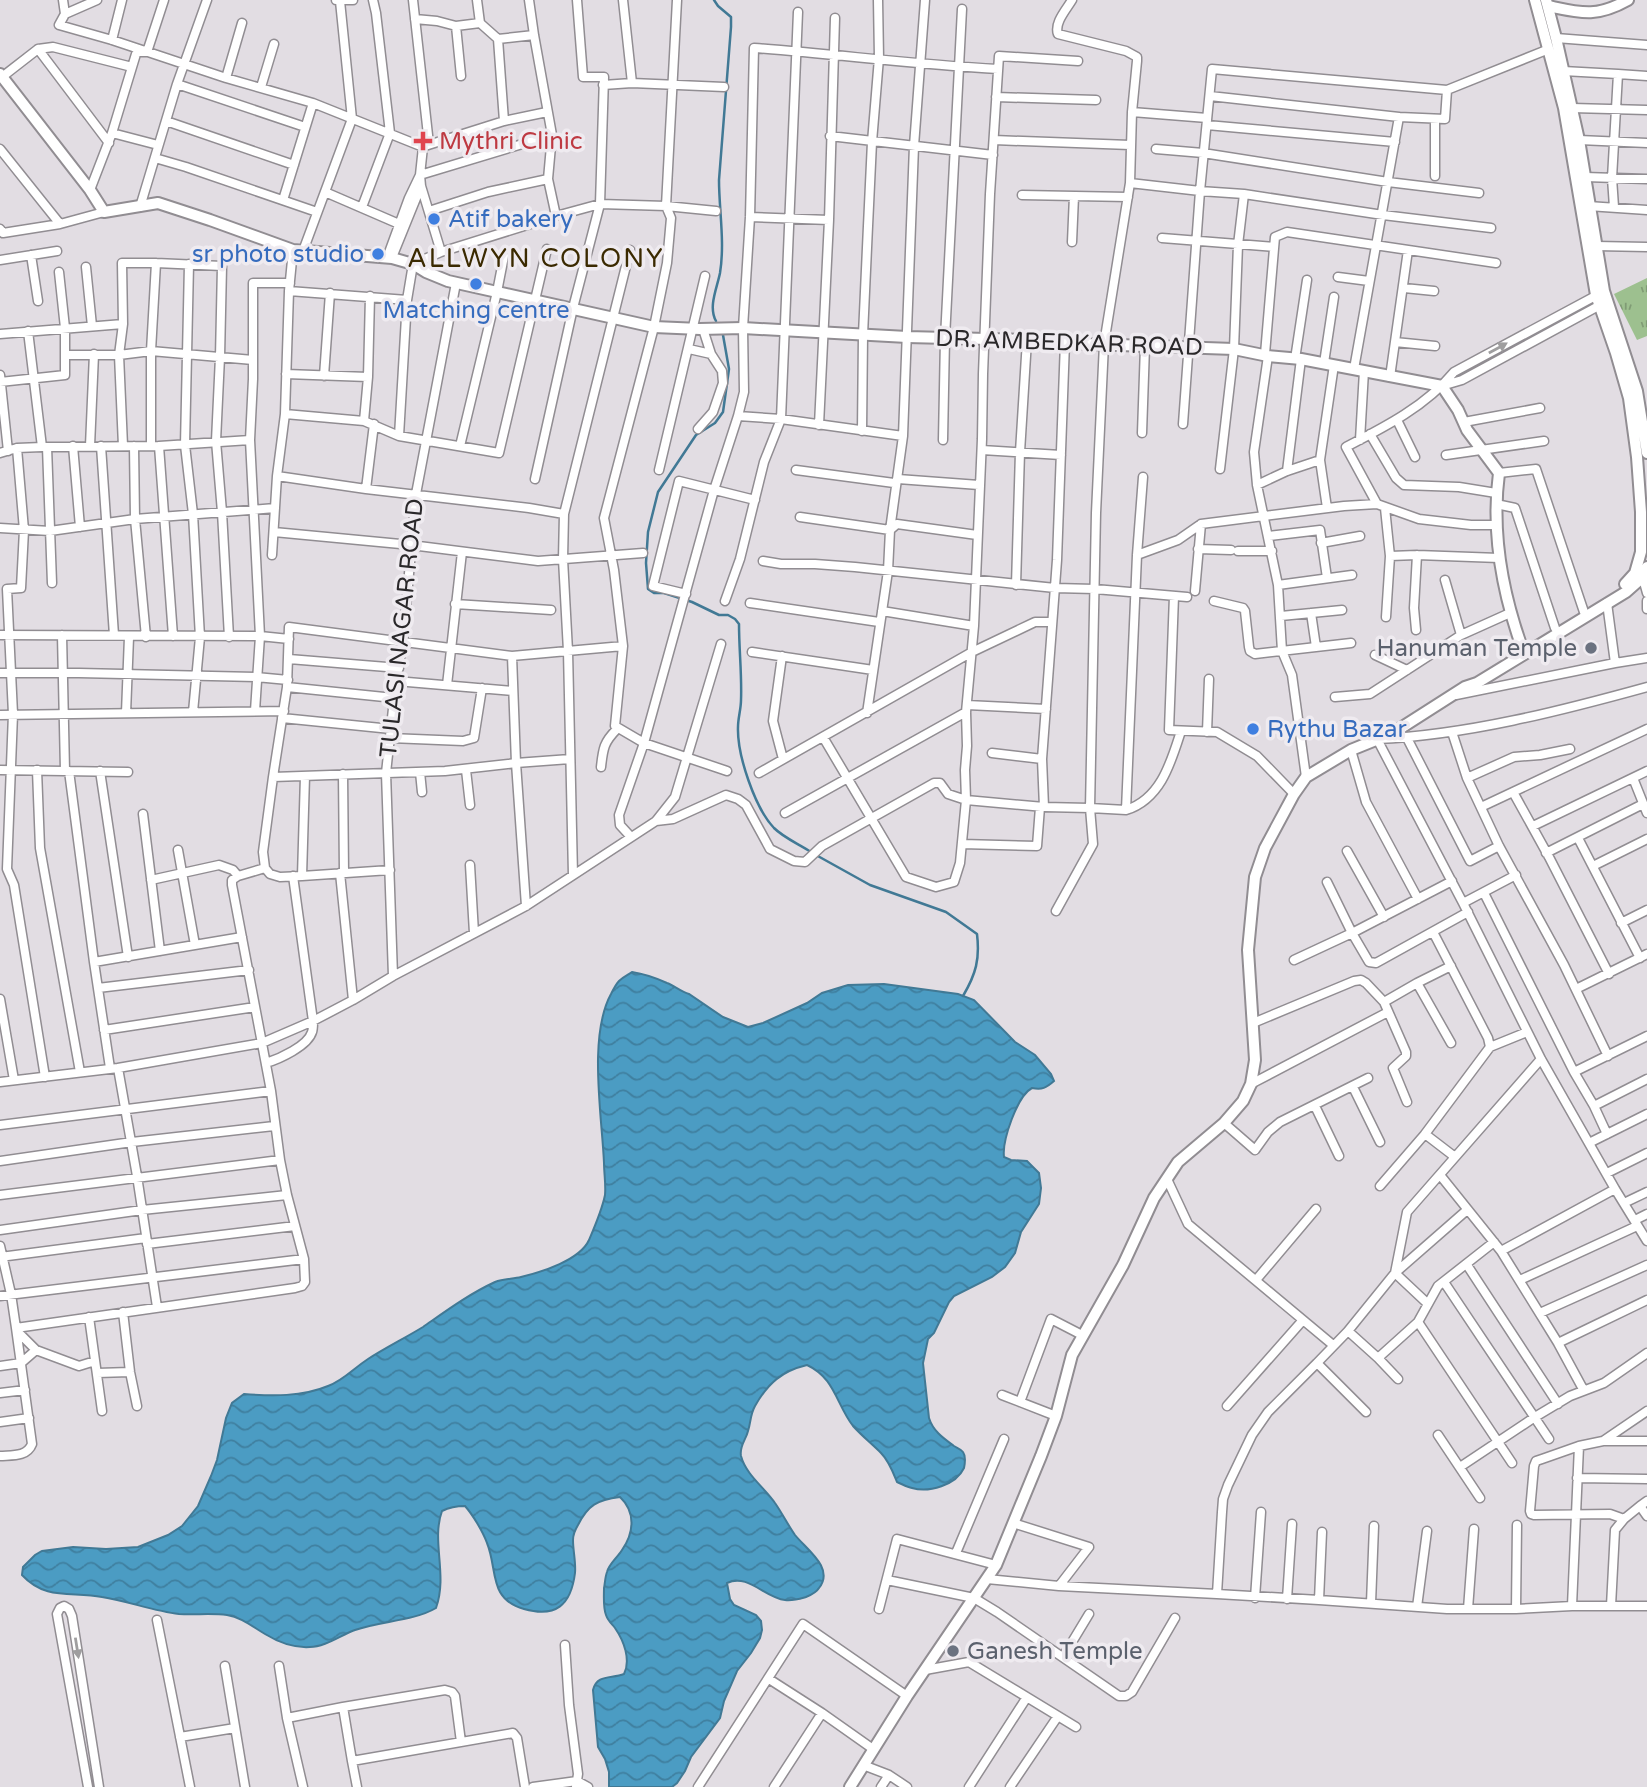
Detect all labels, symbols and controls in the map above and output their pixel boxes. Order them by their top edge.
place label: Mythri Clinic [439,127,583,156]
marker: Mythri Clinic [413,131,433,151]
place label: Atif bakery [448,205,573,234]
marker: Atif bakery [426,211,442,227]
place label: sr photo studio [192,240,364,269]
district label: ALLWYN COLONY [407,243,665,274]
marker: sr photo studio [370,246,386,262]
marker: Matching centre [468,276,484,292]
place label: Matching centre [383,296,569,325]
street label: DR. AMBEDKAR ROAD [935,324,1203,362]
one-way arrow [1488,342,1507,354]
street label: TULASI NAGAR ROAD [374,497,430,759]
place label: Hanuman Temple [1376,634,1577,663]
marker: Hanuman Temple [1583,640,1599,656]
place label: Rythu Bazar [1267,715,1408,744]
marker: Rythu Bazar [1245,721,1261,737]
place label: Ganesh Temple [967,1637,1143,1666]
one-way arrow [72,1638,83,1660]
marker: Ganesh Temple [945,1643,961,1659]

